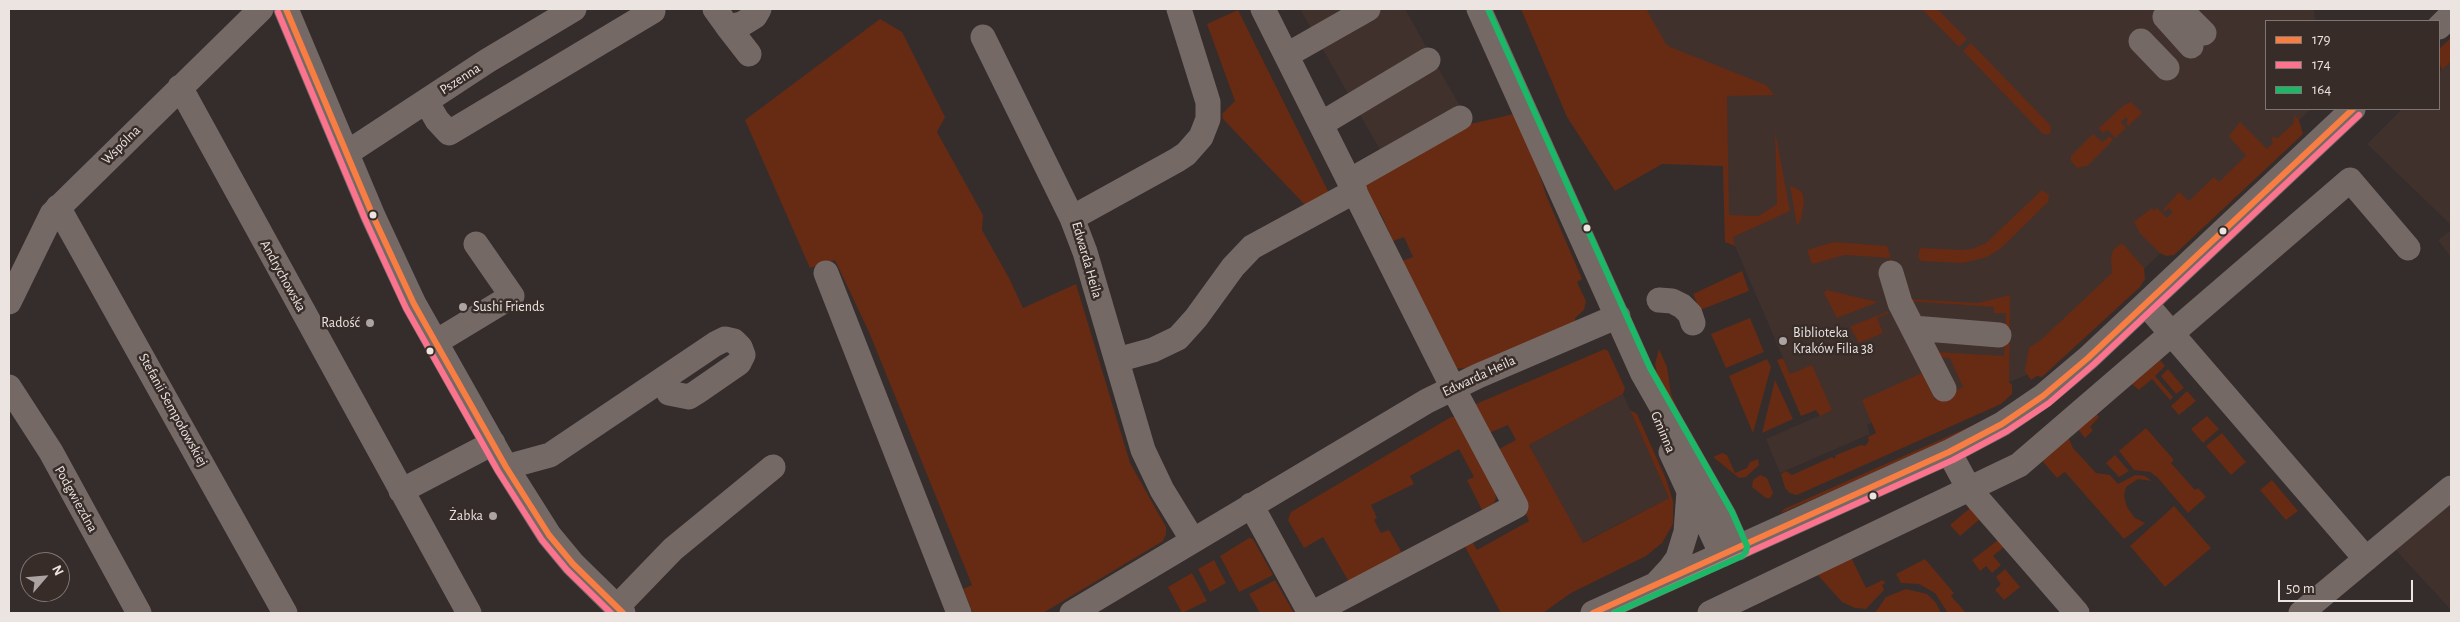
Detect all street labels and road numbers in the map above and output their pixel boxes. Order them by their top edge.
street label: Pszenna [437,60,483,98]
street label: Wspólna [98,122,144,168]
street label: Edwarda Heila [1068,220,1106,300]
street label: Andrychowska [256,237,310,315]
street label: Stefanii Sempołowskiej [135,350,211,470]
street label: Edwarda Heila [1440,352,1518,400]
street label: Gminna [1647,409,1679,455]
street label: Podgwiezdna [51,463,101,535]

